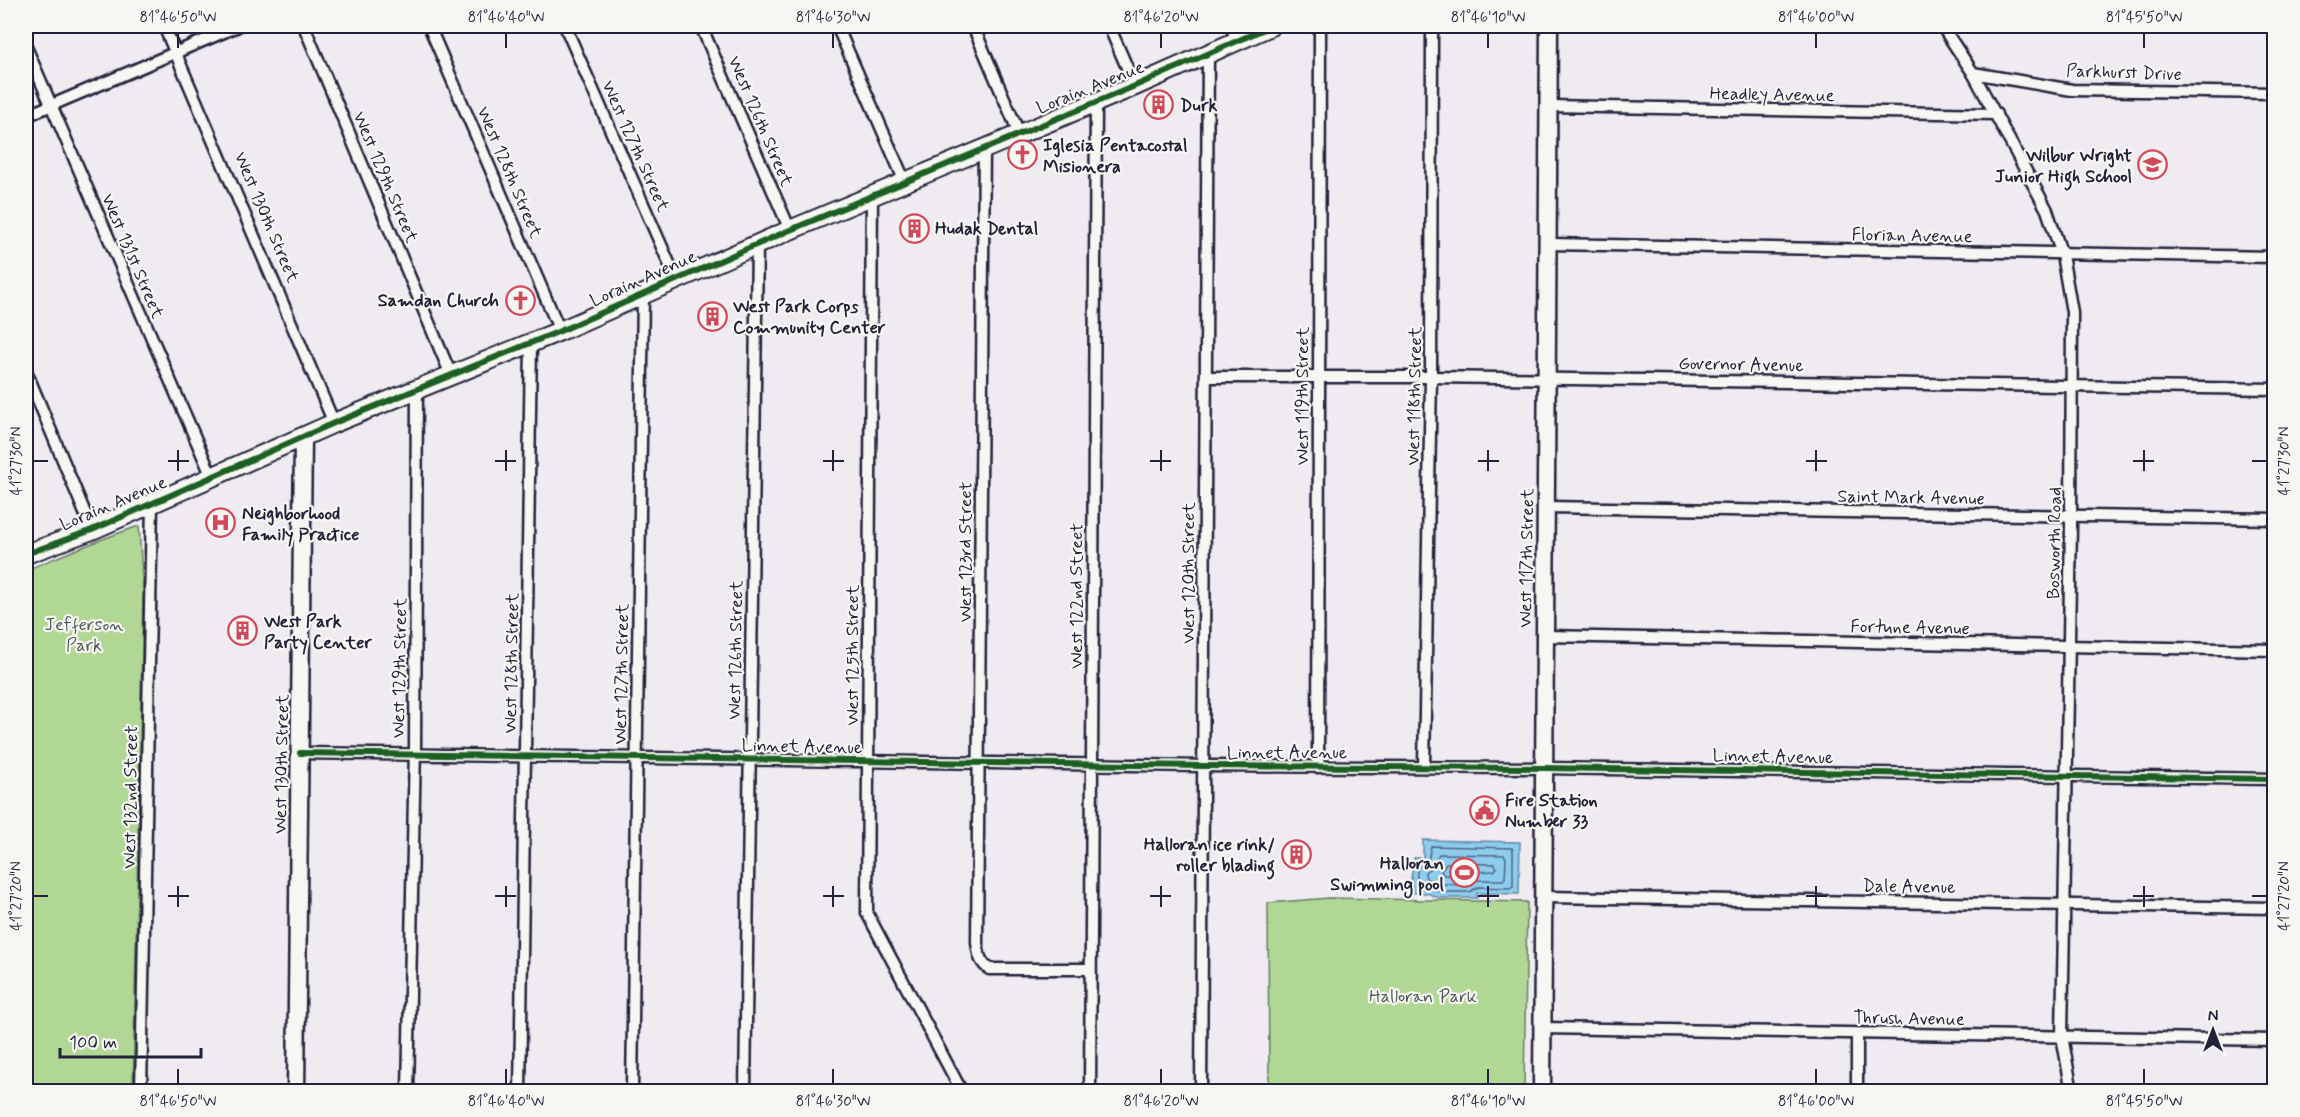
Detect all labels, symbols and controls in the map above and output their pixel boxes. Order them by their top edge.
text: 81°46'50"W [140,8,216,28]
text: 81°46'40"W [468,8,544,28]
text: 81°46'30"W [796,8,870,28]
text: 81°46'20"W [1123,8,1199,28]
text: 81°46'10"W [1451,8,1525,28]
text: 81°46'00"W [1778,8,1854,28]
text: 81°45'50"W [2106,8,2182,28]
street label: West 126th Street [722,53,799,191]
street label: Lorain Avenue [1033,55,1148,120]
street label: Parkhurst Drive [2066,59,2182,87]
street label: West 127th Street [595,77,675,216]
street label: Headley Avenue [1709,82,1835,108]
building icon: Durk [1143,89,1175,121]
place label: Durk [1180,94,1218,118]
street label: West 128th Street [471,103,548,242]
street label: West 129th Street [347,108,424,247]
place label: Iglesia Pentacostal Misionera [1043,134,1188,179]
church icon: Iglesia Pentacostal Misionera [1006,139,1038,171]
place label: Wilbur Wright Junior High School [1995,144,2132,191]
street label: West 130th Street [228,148,305,287]
school or university icon: Wilbur Wright Junior High School [2137,149,2169,181]
street label: West 131st Street [95,190,169,323]
building icon: Hudak Dental [898,212,930,244]
place label: Hudak Dental [935,217,1038,241]
street label: Florian Avenue [1851,223,1973,249]
street label: Lorain Avenue [586,245,700,313]
church icon: Samdan Church [504,284,536,316]
place label: Samdan Church [378,289,499,313]
place label: West Park Corps Community Center [732,295,886,340]
building icon: West Park Corps Community Center [696,300,728,332]
street label: West 119th Street [1291,326,1315,465]
street label: West 118th Street [1402,326,1428,466]
street label: Governor Avenue [1678,352,1804,378]
text: 41°27'30"N [7,426,27,496]
text: 41°27'30"N [2275,426,2295,496]
street label: Lorain Avenue [56,471,171,537]
street label: West 123rd Street [954,482,978,622]
street label: Saint Mark Avenue [1837,485,1985,511]
street label: Bosworth Road [2042,487,2068,599]
street label: West 117th Street [1514,488,1540,628]
place label: Neighborhood Family Practice [242,502,359,547]
street label: West 120th Street [1177,502,1201,644]
hospital icon: Neighborhood Family Practice [205,507,237,539]
street label: West 122nd Street [1065,523,1089,669]
street label: West 126th Street [723,580,749,720]
street label: West 125th Street [841,584,865,725]
street label: West 128th Street [499,592,525,734]
street label: West 129th Street [387,597,413,738]
street label: West 127th Street [609,603,635,745]
place label: West Park Party Center [263,610,372,655]
park label: Jefferson Park [44,613,124,658]
building icon: West Park Party Center [227,615,259,647]
street label: Fortune Avenue [1850,615,1970,641]
street label: West 130th Street [269,694,295,834]
street label: West 132nd Street [118,725,144,869]
street label: Linnet Avenue [741,734,862,760]
street label: Linnet Avenue [1227,741,1347,765]
street label: Linnet Avenue [1712,744,1833,770]
place label: Fire Station Number 33 [1505,789,1598,834]
public building icon: Fire Station Number 33 [1468,794,1500,826]
place label: Halloran ice rink/ roller blading [1144,833,1275,880]
building icon: Halloran ice rink/ roller blading [1280,838,1312,870]
place label: Halloran Swimming pool [1330,852,1445,899]
sports icon: Halloran Swimming pool [1449,857,1481,889]
text: 41°27'20"N [7,861,27,931]
text: 41°27'20"N [2275,861,2295,931]
street label: Dale Avenue [1862,874,1956,900]
park label: Halloran Park [1369,985,1477,1009]
north arrow [2183,1000,2243,1060]
street label: Thrush Avenue [1853,1006,1965,1032]
text: N [2208,1006,2218,1027]
scale bar [60,1021,201,1059]
text: 100 m [69,1031,117,1055]
text: 81°46'50"W [140,1092,216,1112]
text: 81°46'40"W [468,1092,544,1112]
text: 81°46'30"W [796,1092,870,1112]
text: 81°46'20"W [1123,1092,1199,1112]
text: 81°46'10"W [1451,1092,1525,1112]
text: 81°46'00"W [1778,1092,1854,1112]
text: 81°45'50"W [2106,1092,2182,1112]

